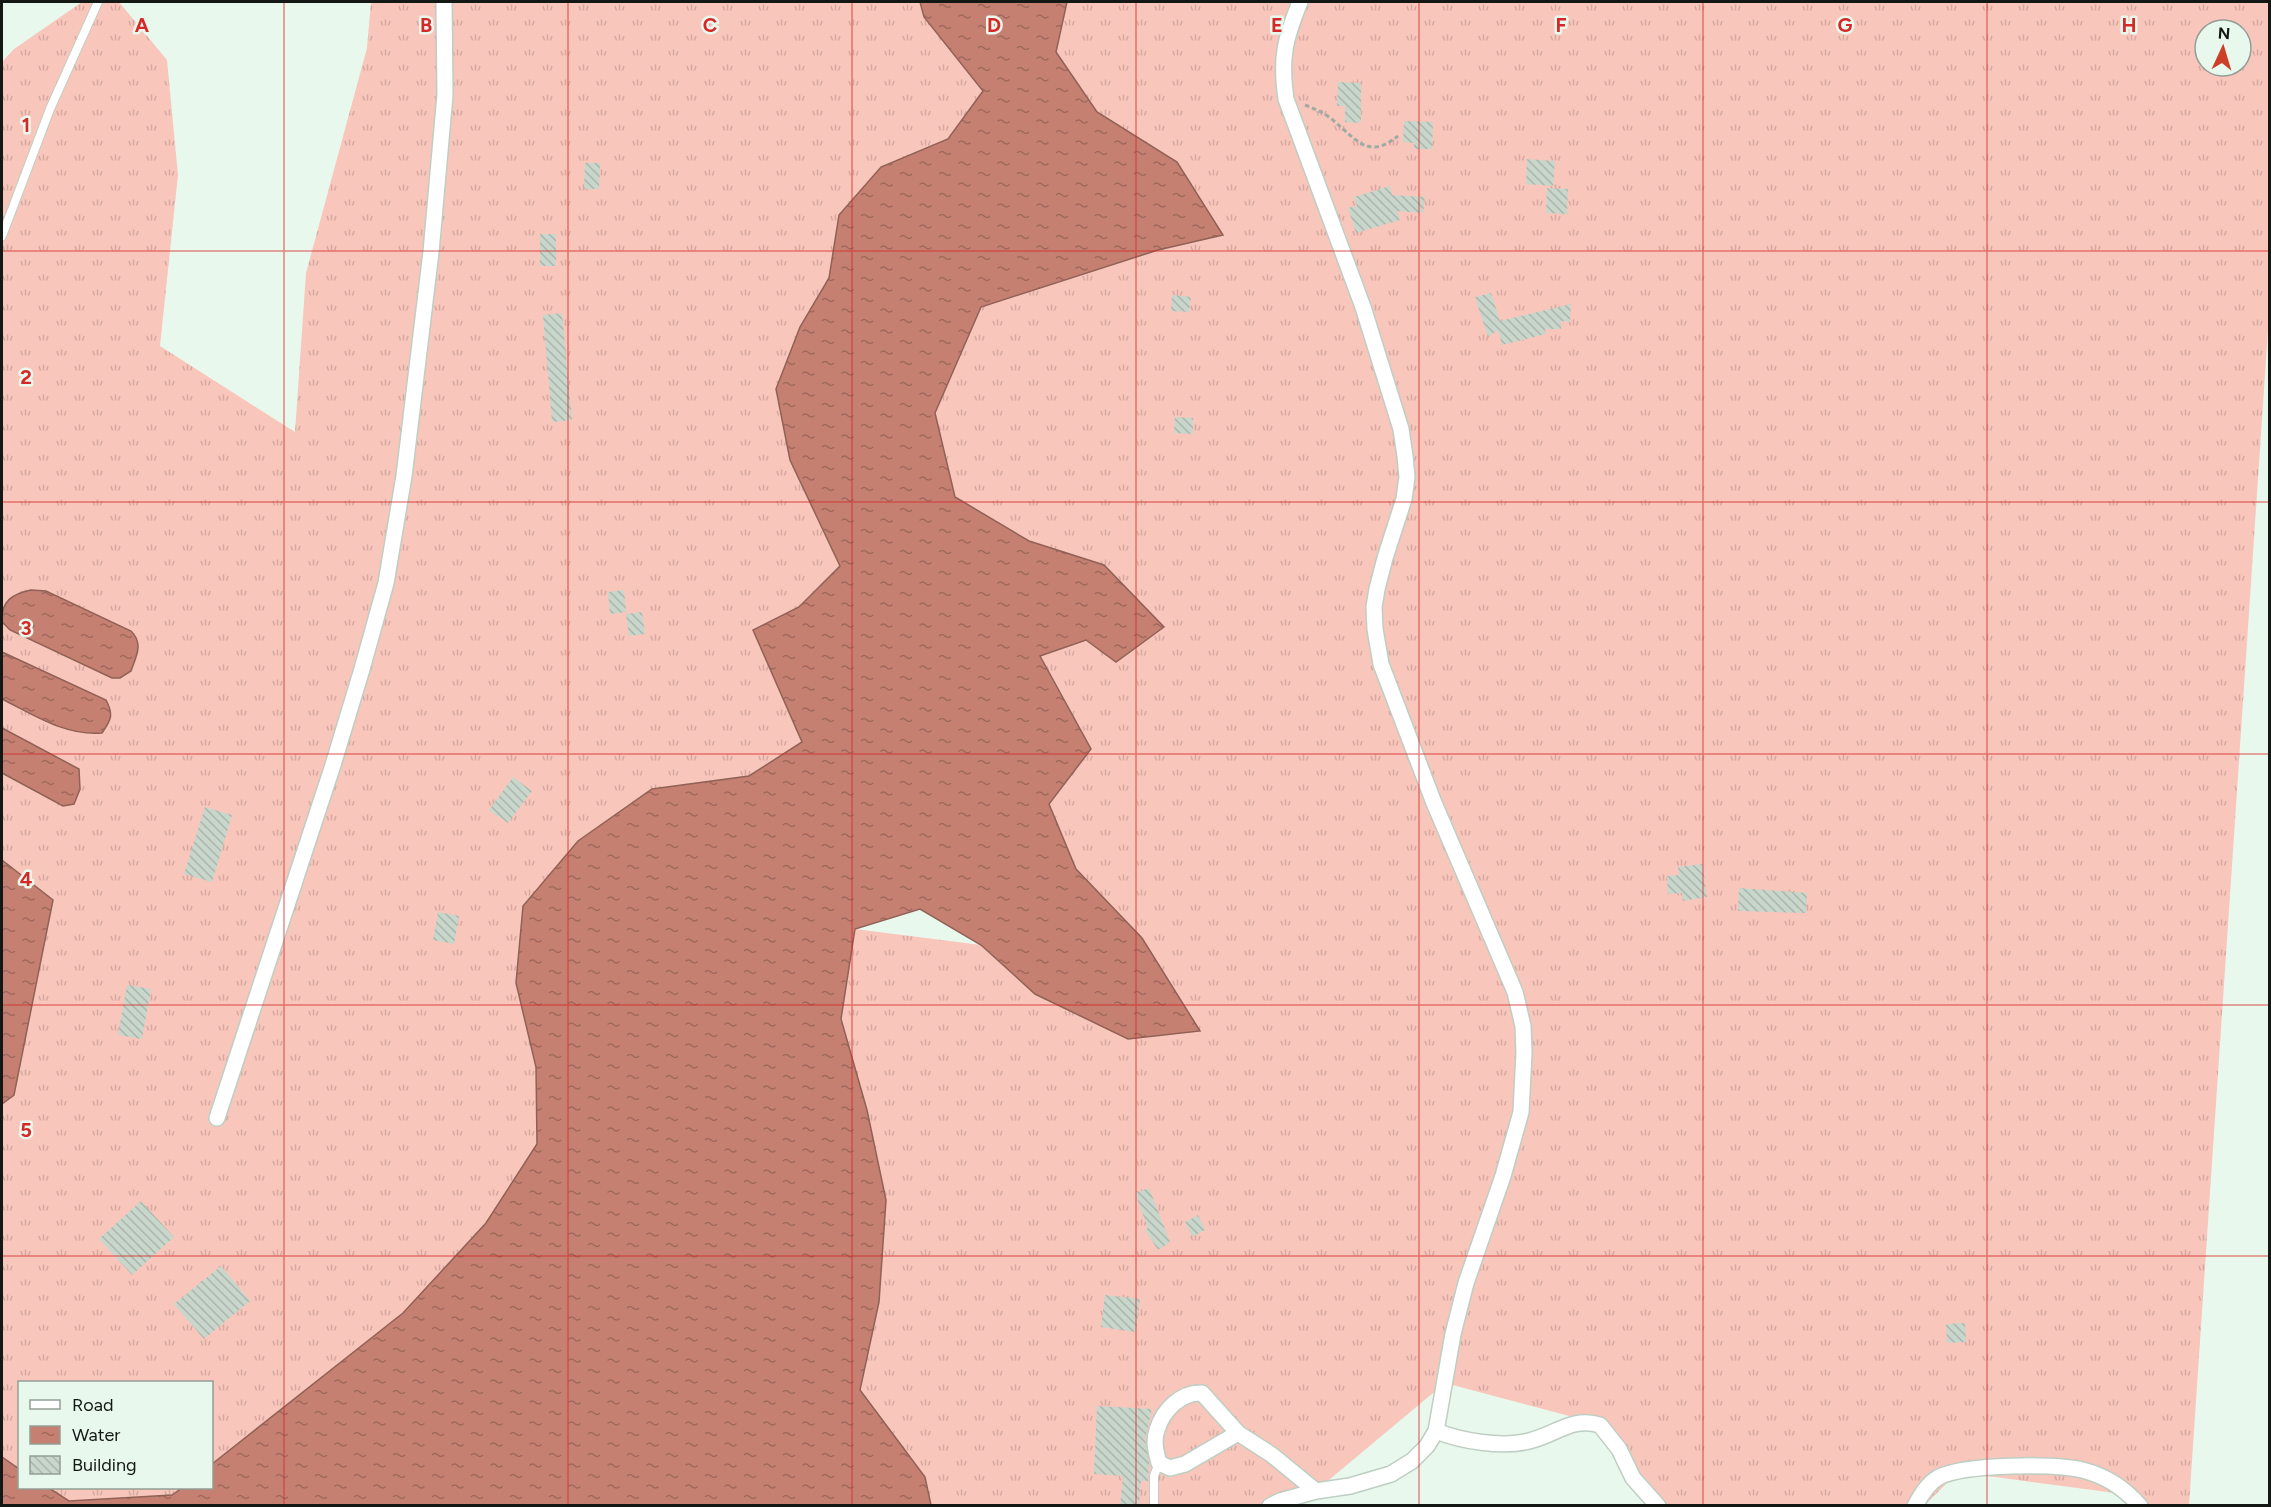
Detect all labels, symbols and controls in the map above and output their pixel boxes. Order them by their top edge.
text: A [135,13,150,37]
text: B [420,13,432,37]
text: C [703,13,717,37]
text: D [987,13,1001,37]
text: E [1271,13,1283,37]
text: F [1555,13,1567,37]
text: G [1838,13,1853,37]
text: H [2122,13,2137,37]
north arrow [2193,18,2253,78]
text: N [2217,24,2231,43]
text: 1 [22,113,30,137]
text: 2 [20,365,32,389]
text: 3 [20,616,32,640]
text: 4 [20,867,33,891]
text: 5 [20,1118,32,1142]
legend [18,1381,213,1489]
text: Road [72,1394,113,1416]
text: Water [72,1424,120,1446]
text: Building [72,1454,137,1476]

